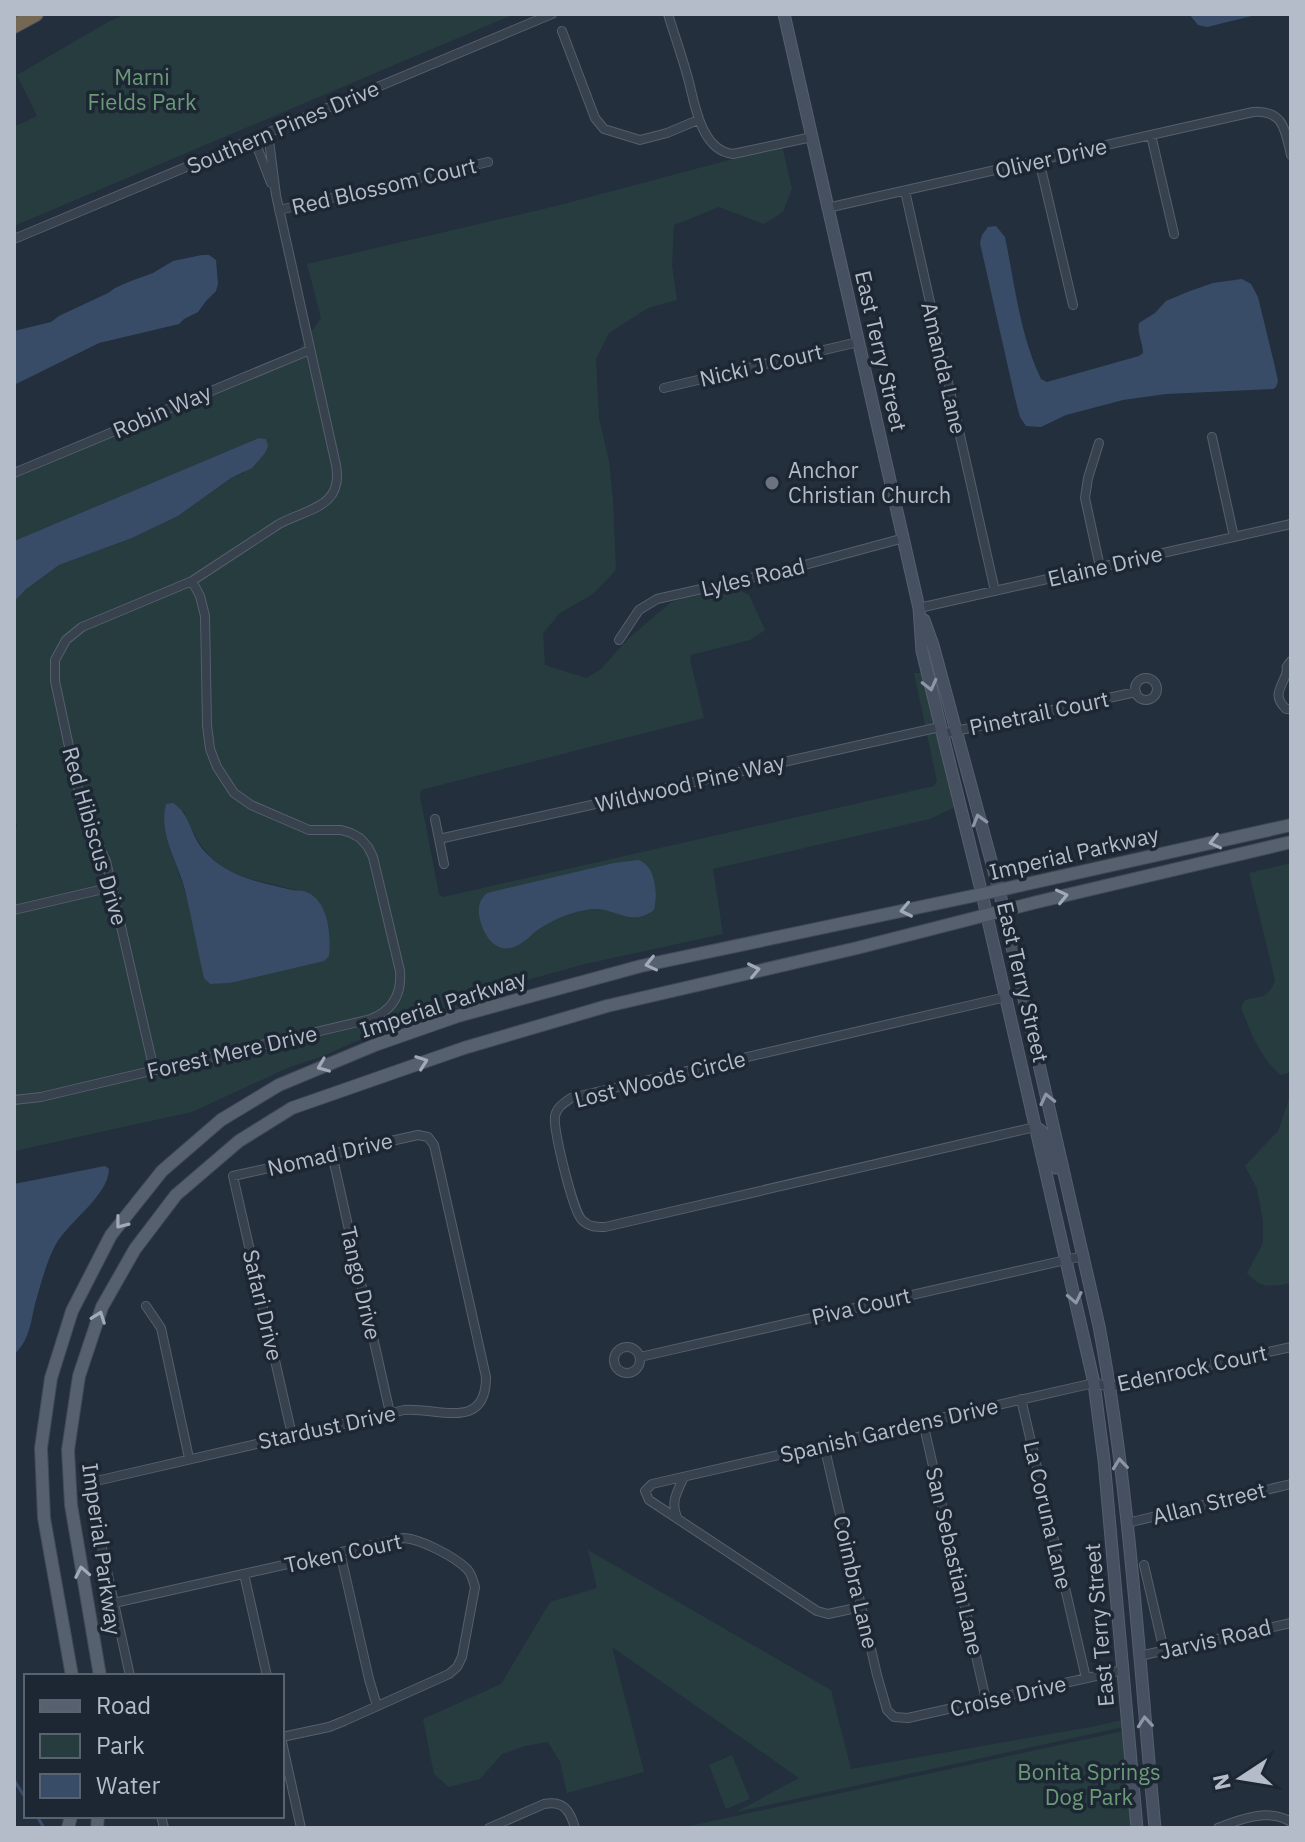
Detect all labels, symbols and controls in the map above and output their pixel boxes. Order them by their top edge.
park label: Marni Fields Park [87,62,197,116]
street label: Southern Pines Drive [182,73,383,180]
street label: Oliver Drive [992,131,1110,184]
street label: Red Blossom Court [289,150,479,221]
street label: East Terry Street [849,268,914,434]
street label: Amanda Lane [915,299,974,437]
street label: Nicki J Court [697,336,825,393]
street label: Robin Way [108,377,215,444]
place label: Anchor Christian Church [788,455,951,509]
marker: Anchor Christian Church [763,474,781,492]
street label: Elaine Drive [1045,538,1165,593]
street label: Lyles Road [698,550,808,603]
one-way arrow [921,678,938,691]
street label: Pinetrail Court [966,684,1111,741]
street label: Red Hibiscus Drive [56,743,135,928]
street label: Wildwood Pine Way [592,747,788,818]
one-way arrow [972,813,988,827]
street label: Imperial Parkway [986,819,1162,886]
one-way arrow [1208,833,1222,850]
one-way arrow [1055,888,1069,905]
street label: East Terry Street [991,899,1056,1065]
one-way arrow [899,901,913,918]
one-way arrow [645,955,659,972]
one-way arrow [746,962,760,979]
street label: Imperial Parkway [356,963,530,1044]
street label: Forest Mere Drive [144,1018,320,1085]
street label: Lost Woods Circle [571,1043,749,1114]
one-way arrow [415,1056,429,1072]
one-way arrow [317,1057,331,1073]
one-way arrow [1040,1093,1057,1107]
street label: Nomad Drive [264,1125,395,1182]
one-way arrow [116,1214,131,1228]
street label: Tango Drive [334,1223,389,1342]
street label: Safari Drive [237,1246,290,1363]
street label: Piva Court [809,1280,913,1331]
one-way arrow [1066,1290,1083,1304]
one-way arrow [89,1311,106,1325]
street label: Edenrock Court [1114,1337,1269,1398]
street label: Spanish Gardens Drive [777,1390,1001,1469]
street label: Stardust Drive [255,1398,398,1455]
street label: La Coruna Lane [1017,1438,1080,1592]
one-way arrow [1112,1457,1129,1470]
street label: Imperial Parkway [76,1461,129,1637]
street label: San Sebastian Lane [920,1464,991,1658]
street label: Allan Street [1149,1474,1269,1531]
street label: Coimbra Lane [827,1513,886,1651]
street label: Token Court [282,1526,404,1579]
street label: East Terry Street [1077,1542,1120,1708]
one-way arrow [74,1565,91,1578]
street label: Jarvis Road [1156,1612,1274,1665]
street label: Croise Drive [947,1668,1069,1723]
legend [24,1674,284,1818]
text: Road [96,1689,151,1721]
one-way arrow [1137,1716,1154,1729]
text: Park [96,1729,145,1761]
north arrow [1201,1738,1281,1818]
park label: Bonita Springs Dog Park [1017,1757,1161,1811]
text: Water [96,1769,160,1801]
text: N [1205,1771,1237,1793]

